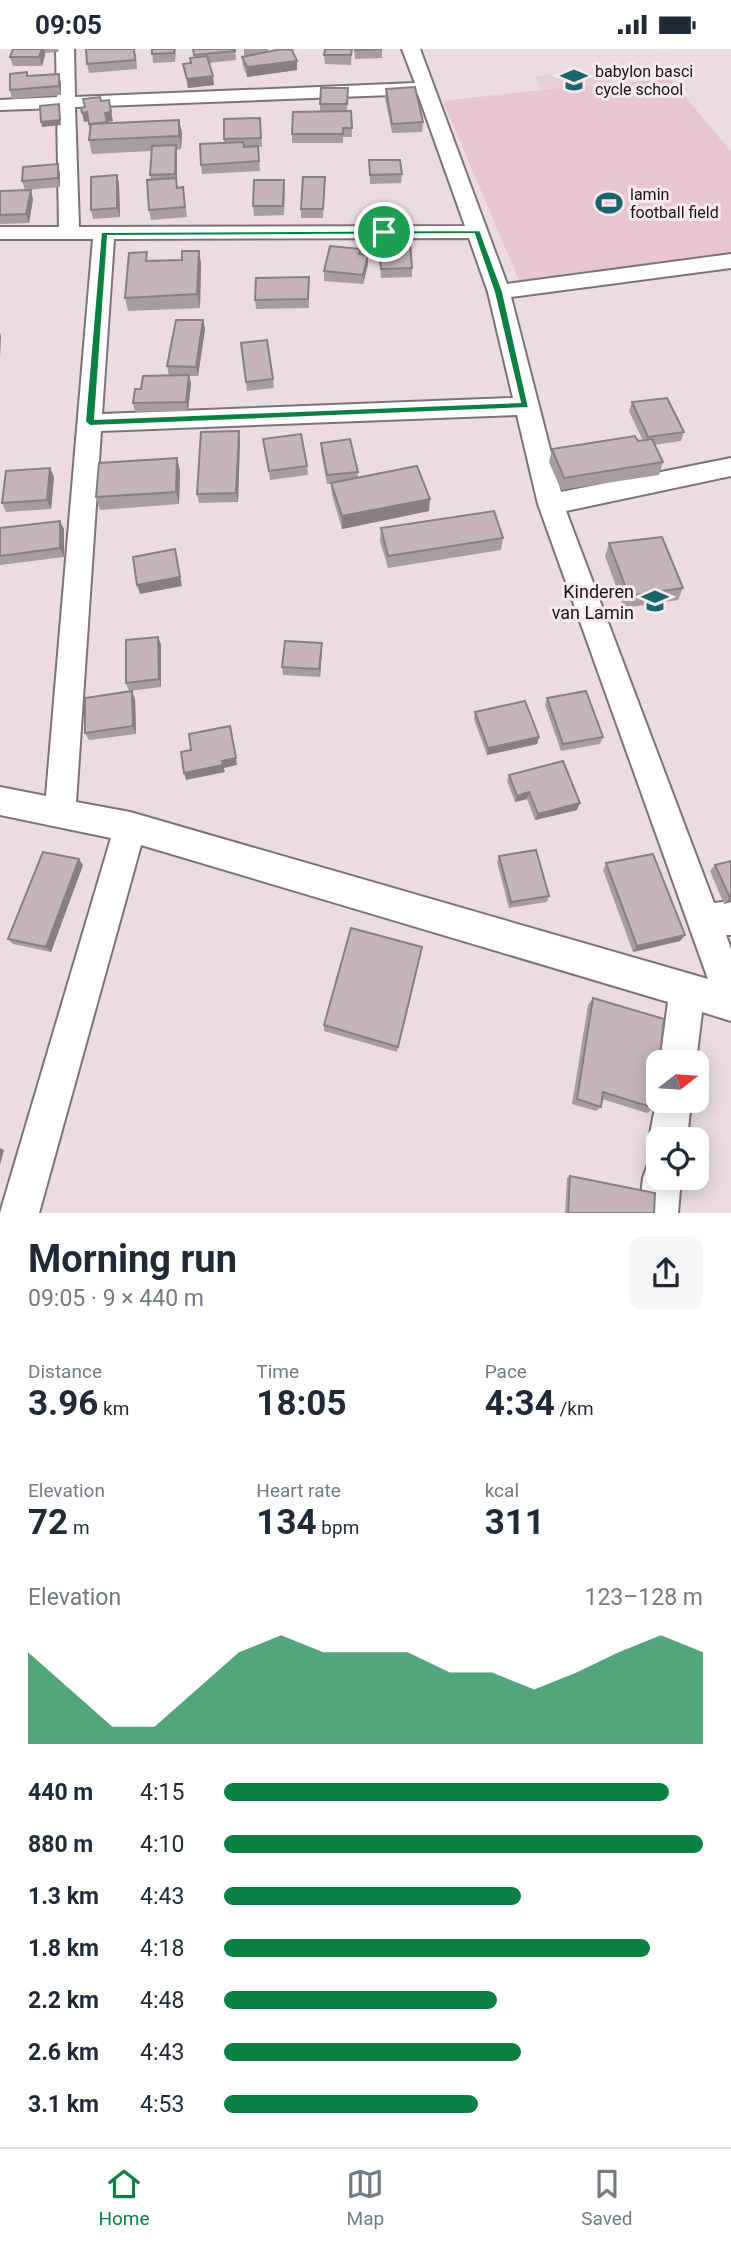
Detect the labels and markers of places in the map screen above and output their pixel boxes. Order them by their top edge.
place label: babylon basci cycle school [595,62,693,99]
school or university icon: babylon basci cycle school [559,65,589,95]
place label: lamin football field [630,185,719,222]
sports icon: lamin football field [594,188,624,218]
pin [354,202,414,262]
place label: Kinderen van Lamin [552,581,634,623]
school or university icon: Kinderen van Lamin [640,586,670,616]

